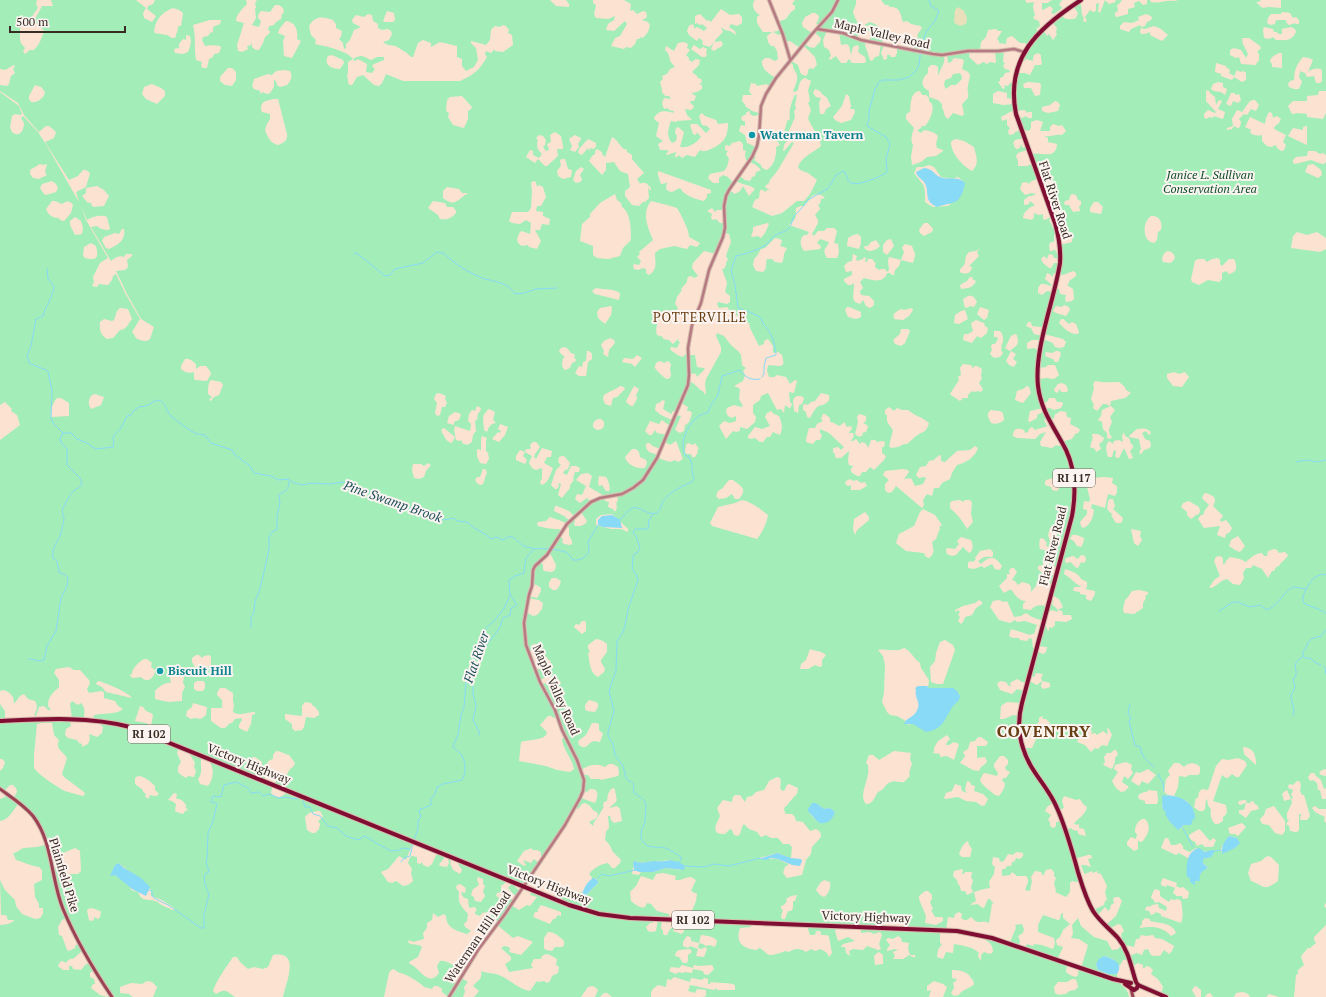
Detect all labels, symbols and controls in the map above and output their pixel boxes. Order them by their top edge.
scale bar [10,8,125,34]
text: 500 m [16,14,49,29]
street label: Maple Valley Road [833,15,932,52]
place label: Waterman Tavern [760,127,864,142]
marker: Waterman Tavern [747,130,757,140]
street label: Flat River Road [1036,159,1075,241]
park label: Janice L. Sullivan Conservation Area [1163,167,1257,196]
district label: POTTERVILLE [653,308,747,326]
road number: RI 117 [1053,469,1095,487]
water label: Pine Swamp Brook [340,475,445,527]
street label: Flat River Road [1035,504,1070,587]
water label: Flat River [458,628,494,686]
street label: Maple Valley Road [530,642,583,738]
place label: Biscuit Hill [168,663,232,678]
marker: Biscuit Hill [155,666,165,676]
district label: COVENTRY [997,720,1091,742]
road number: RI 102 [128,725,170,743]
street label: Victory Highway [205,740,294,787]
street label: Plainfield Pike [46,836,83,914]
street label: Victory Highway [505,862,594,908]
street label: Waterman Hill Road [441,888,514,985]
street label: Victory Highway [821,907,912,926]
road number: RI 102 [672,911,714,929]

